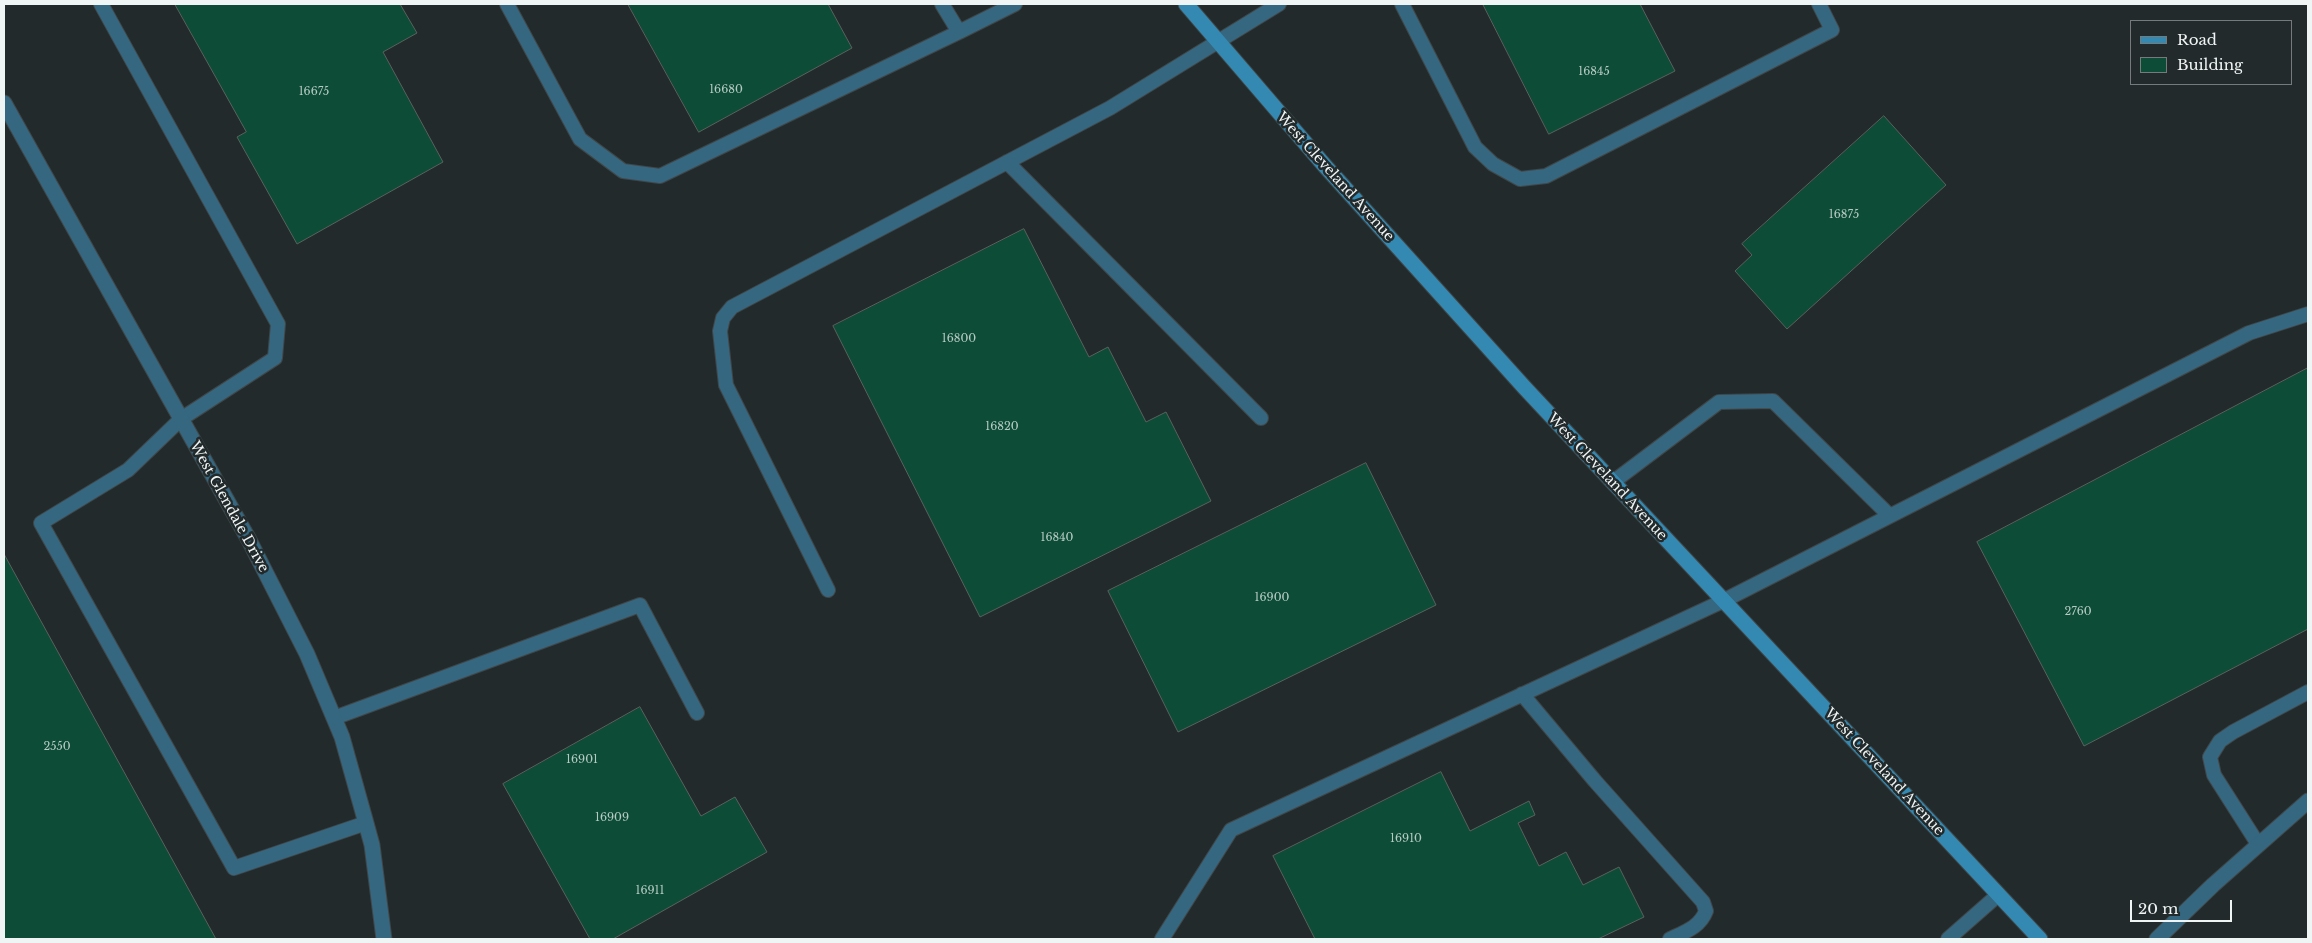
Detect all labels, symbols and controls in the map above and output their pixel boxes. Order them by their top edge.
legend [2130,20,2292,85]
text: Road [2177,30,2217,49]
text: Building [2177,55,2243,74]
house number: 16845 [1578,65,1610,79]
house number: 16680 [709,83,743,97]
house number: 16675 [299,85,329,99]
street label: West Cleveland Avenue [1273,109,1397,245]
house number: 16875 [1829,208,1859,222]
house number: 16800 [942,332,976,346]
street label: West Cleveland Avenue [1544,410,1670,544]
house number: 16820 [985,420,1019,434]
street label: West Glendale Drive [186,439,272,575]
house number: 16840 [1041,531,1073,545]
house number: 16900 [1255,591,1289,605]
house number: 2760 [2064,605,2092,619]
street label: West Cleveland Avenue [1821,705,1947,839]
house number: 2550 [43,740,71,754]
house number: 16901 [566,753,598,767]
house number: 16909 [595,811,629,825]
house number: 16910 [1390,832,1422,846]
house number: 16911 [636,884,664,898]
scale bar [2132,890,2234,922]
text: 20 m [2138,899,2178,918]

